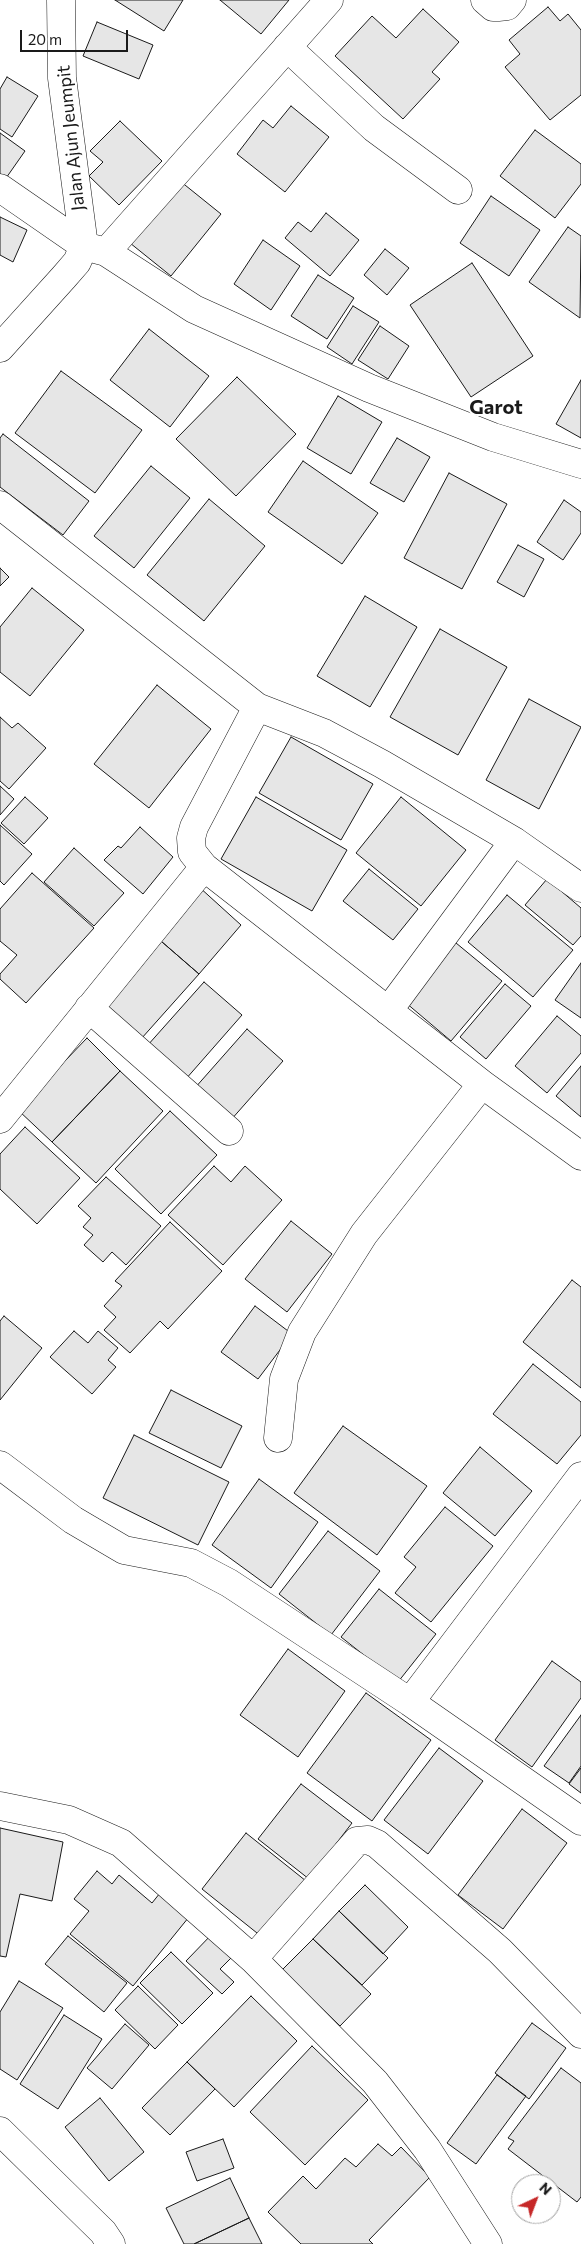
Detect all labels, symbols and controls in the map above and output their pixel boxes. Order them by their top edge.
scale bar [22,20,130,52]
text: 20 m [28,30,62,48]
street label: Jalan Ajun Jeumpit [53,64,89,212]
district label: Garot [469,395,523,419]
north arrow [511,2174,561,2224]
text: N [536,2179,556,2198]

